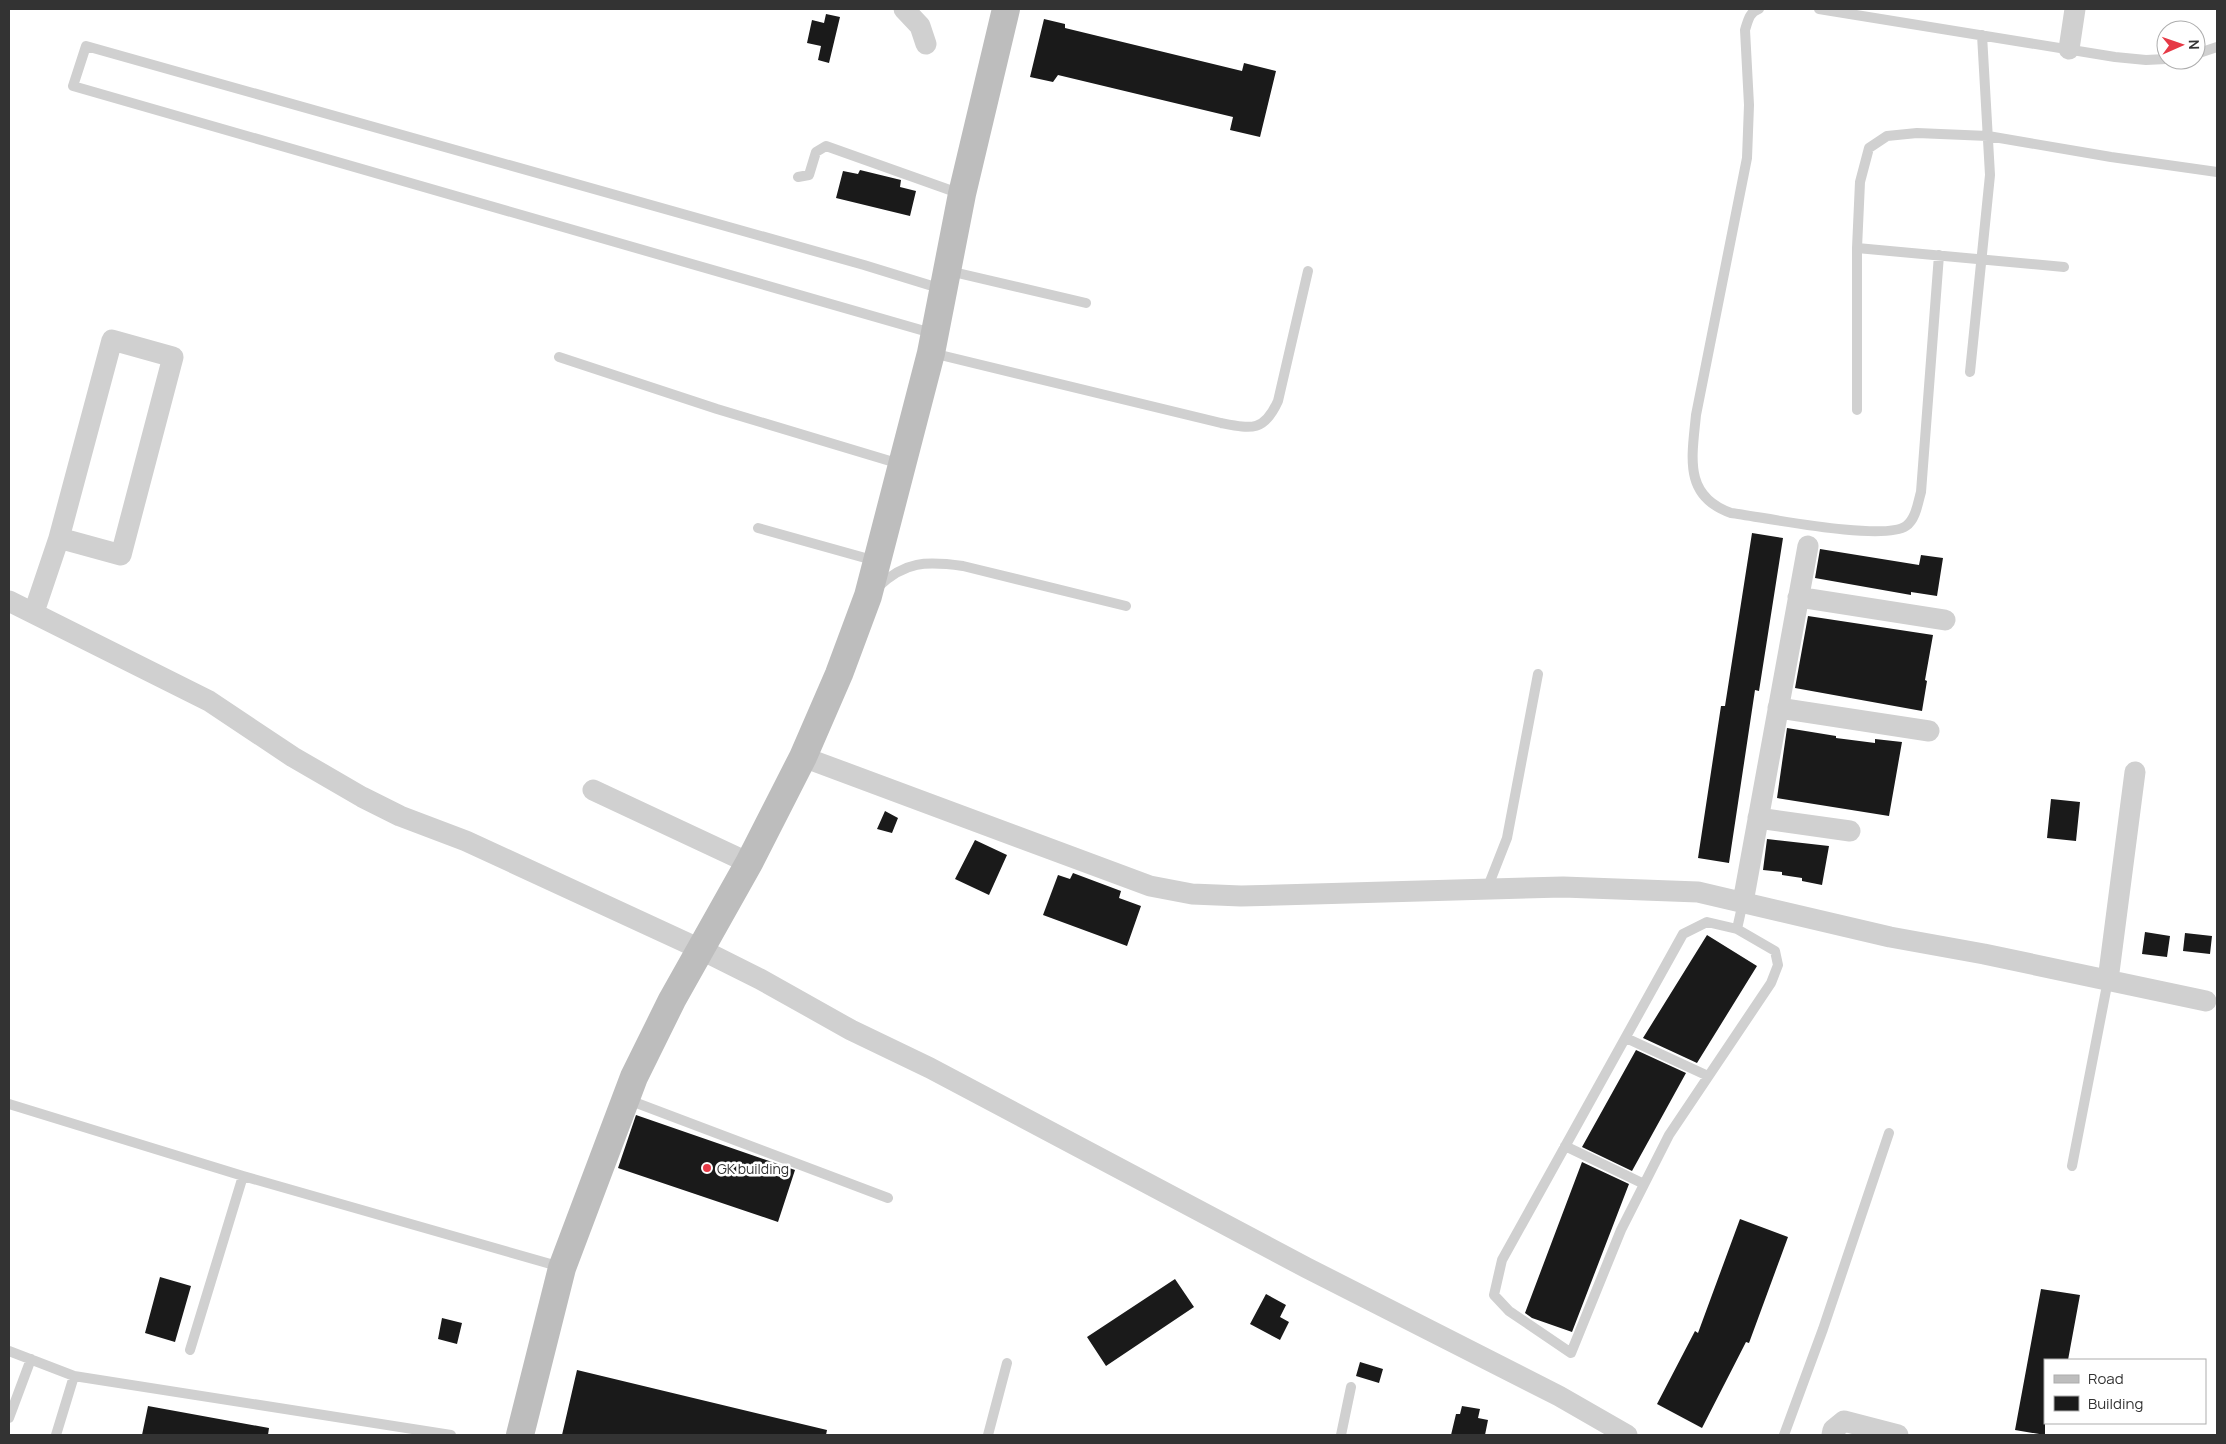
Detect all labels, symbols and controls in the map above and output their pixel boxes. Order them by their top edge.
north arrow [2156,20,2206,70]
text: N [2185,39,2204,50]
place label: GK building [717,1159,789,1178]
marker: GK building [701,1162,713,1174]
legend [2044,1359,2206,1424]
text: Road [2088,1368,2124,1389]
text: Building [2088,1393,2143,1414]

